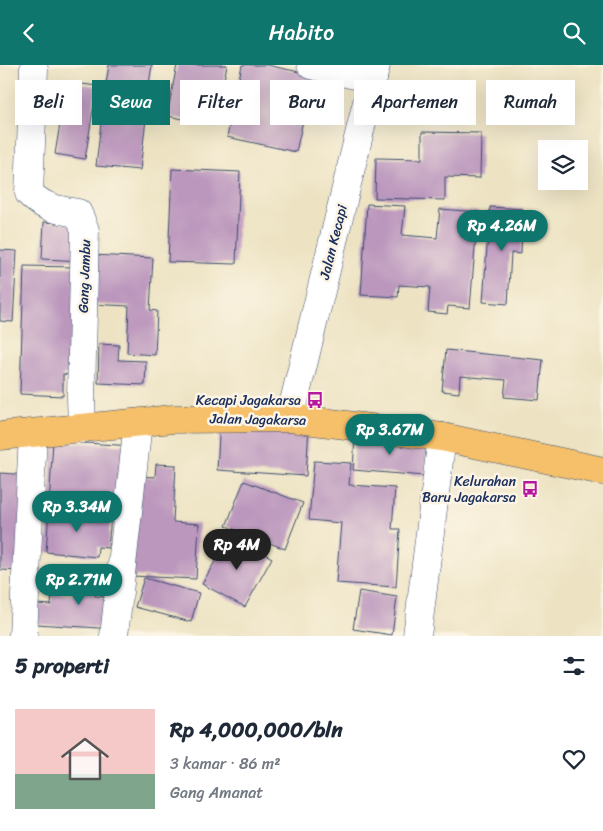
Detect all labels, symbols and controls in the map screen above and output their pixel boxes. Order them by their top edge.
text: Habito [269,13,334,52]
icon: back [15,19,43,47]
icon: search [560,19,588,47]
chip: Beli [15,80,82,125]
chip: Sewa [92,80,170,125]
chip: Filter [180,80,260,125]
chip: Baru [270,80,344,125]
chip: Apartemen [354,80,476,125]
chip: Rumah [486,80,575,125]
map controls [538,140,588,190]
button: layers [538,140,588,190]
street label: Jalan Kecapi [312,201,355,283]
pin: Rp 4.26M [450,209,554,252]
text: Rp 4.26M [468,211,536,240]
street label: Gang Jambu [71,238,98,313]
place label: Kecapi Jagakarsa [196,388,301,413]
bus stop icon: Kecapi Jagakarsa [305,390,325,410]
street label: Jalan Jagakarsa [209,406,306,433]
pin: Rp 3.67M [338,413,442,456]
text: Rp 3.67M [356,415,424,444]
place label: Kelurahan Baru Jagakarsa [422,469,516,510]
bus stop icon: Kelurahan Baru Jagakarsa [520,479,540,499]
pin: Rp 3.34M [25,491,129,533]
text: Rp 3.34M [43,492,111,521]
pin: Rp 4M [202,529,272,571]
text: Rp 4M [214,530,260,559]
pin: Rp 2.71M [27,563,131,606]
text: Rp 2.71M [46,565,112,594]
text: 5 properti [15,647,109,685]
icon: filters [560,652,588,680]
text: Rp 4,000,000/bln [170,711,343,749]
icon: home [55,729,115,789]
icon: heart [560,745,588,773]
text: 3 kamar · 86 m² [170,749,280,778]
text: Gang Amanat [170,778,263,807]

